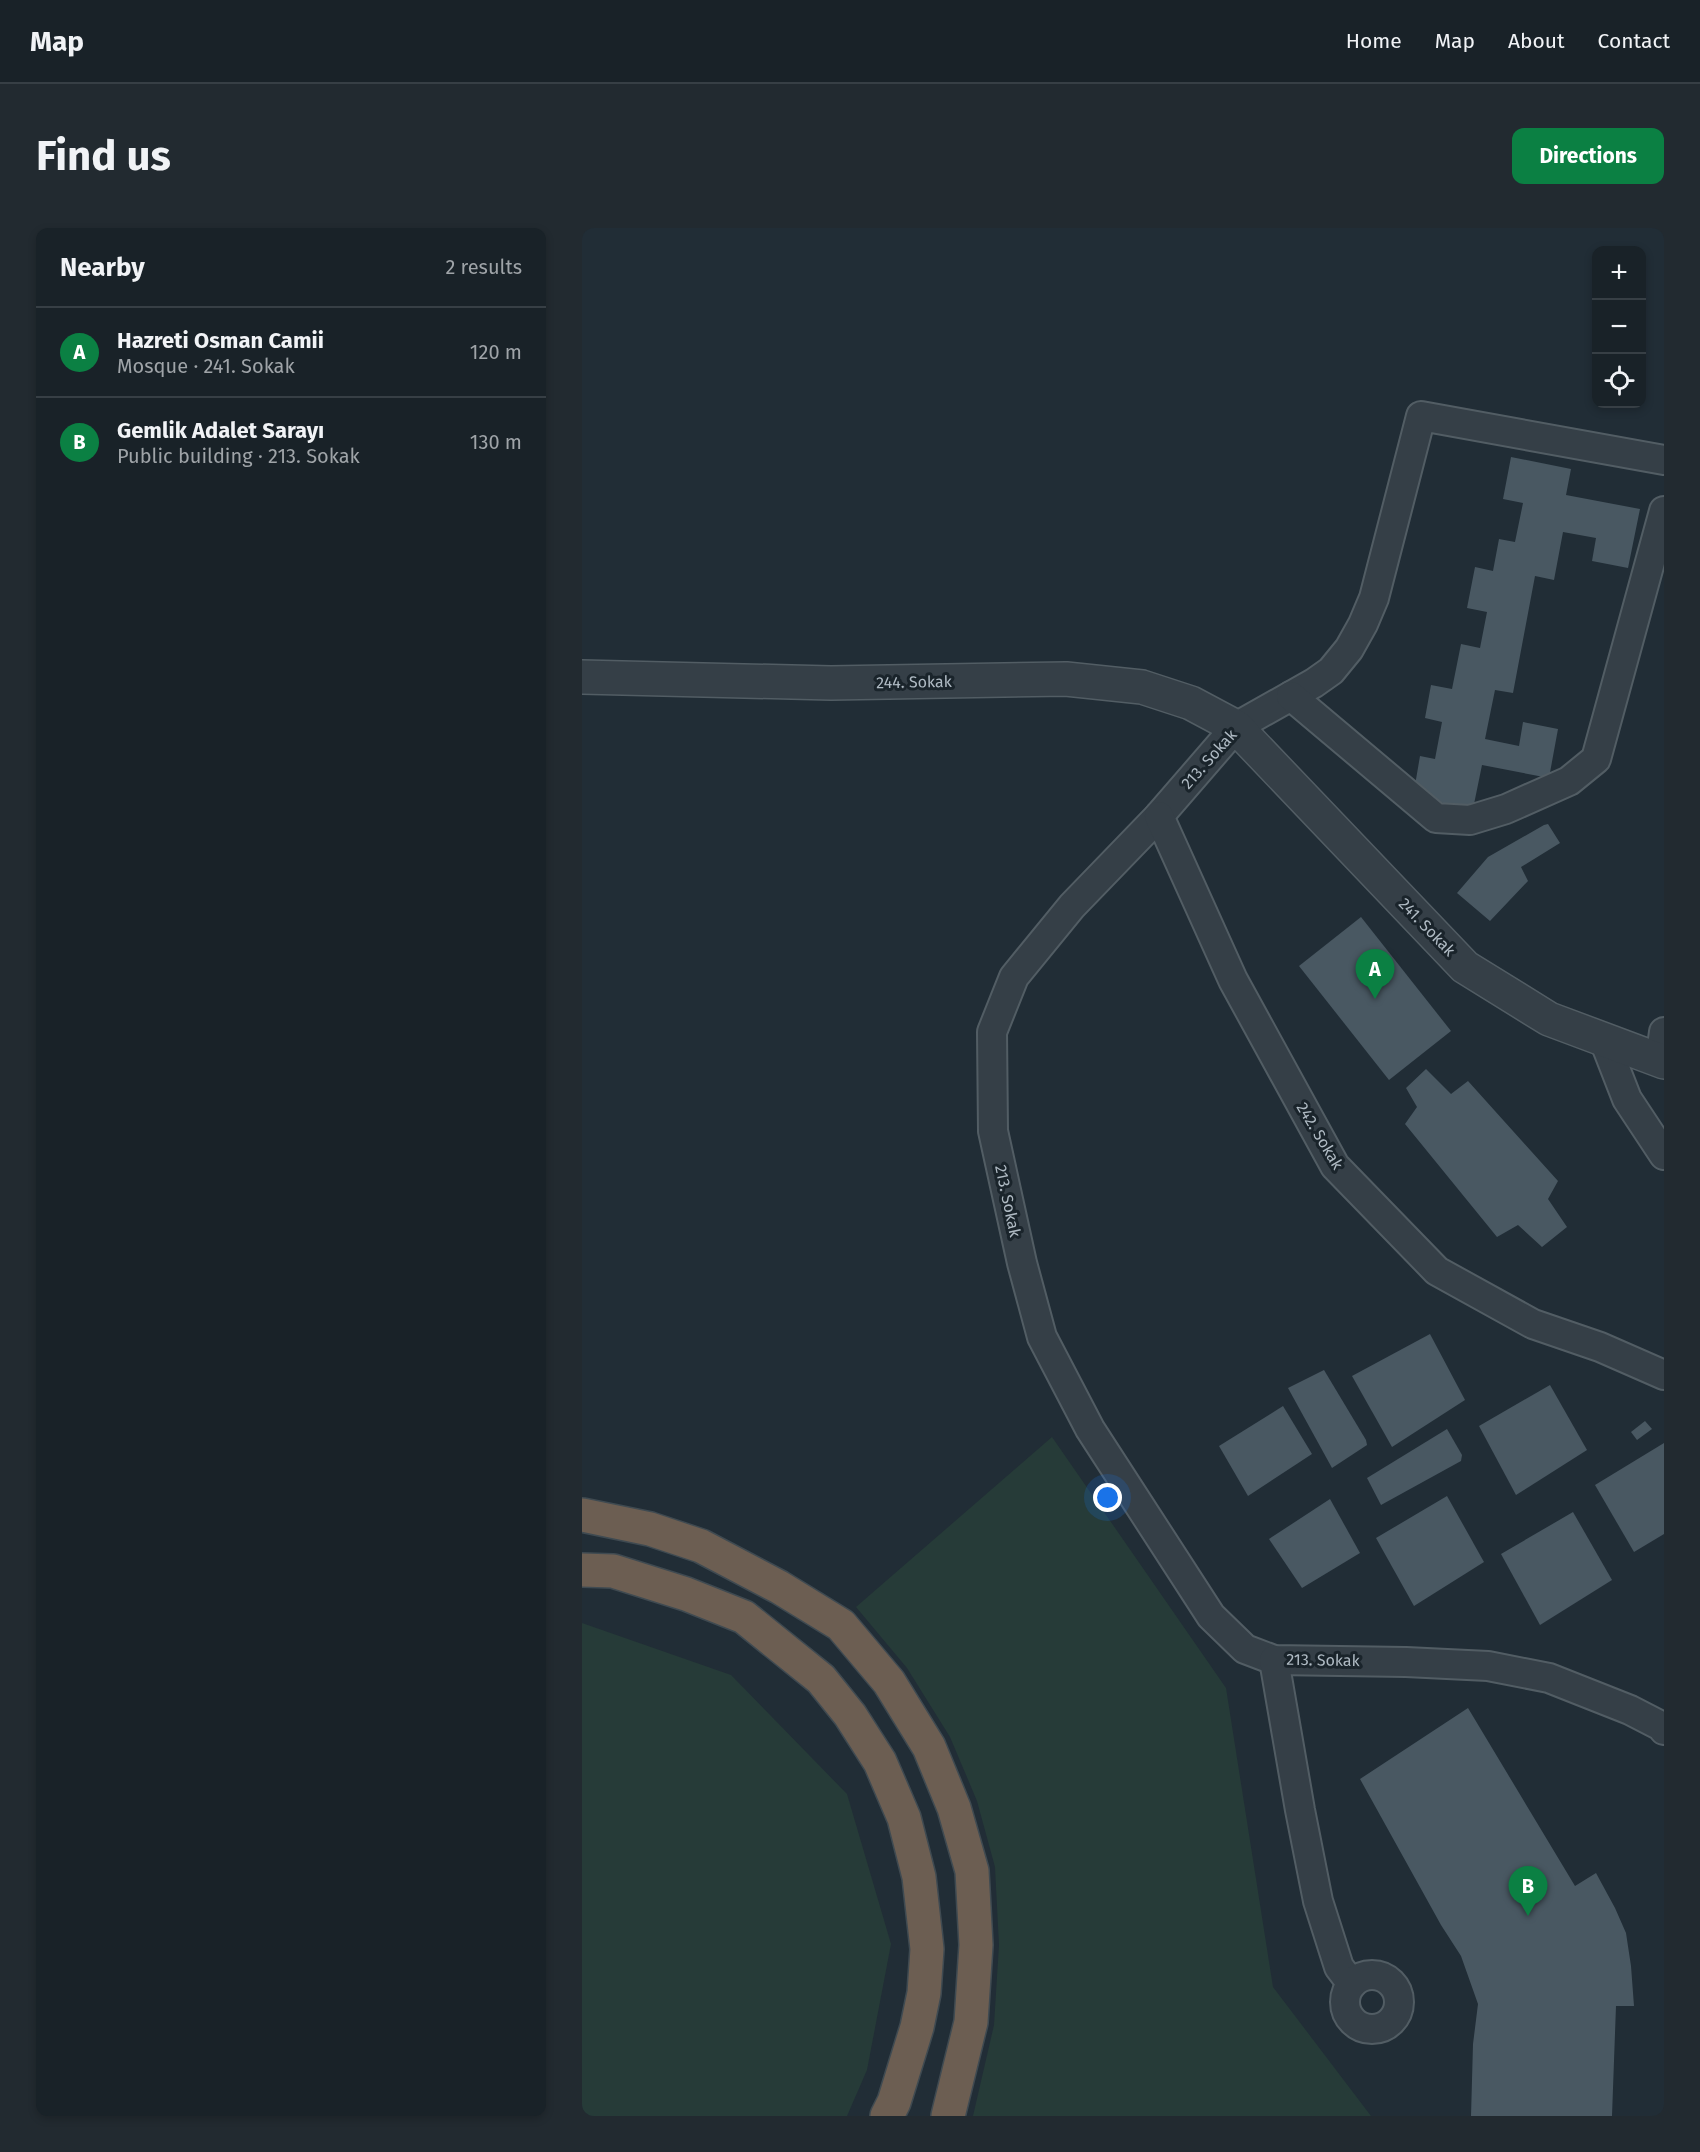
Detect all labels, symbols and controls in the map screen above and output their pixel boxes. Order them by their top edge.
text: Map [30,25,84,58]
text: Home [1346,28,1402,54]
text: Map [1435,28,1475,54]
text: About [1508,28,1565,54]
text: Contact [1598,28,1670,54]
button: Directions [1512,128,1664,184]
text: Find us [36,131,171,181]
map controls [1592,246,1646,408]
button: + [1592,246,1646,300]
text: Nearby [60,252,145,283]
text: 2 results [445,255,522,279]
button: − [1592,300,1646,354]
text: Hazreti Osman Camii [117,327,324,354]
text: A [74,340,85,364]
text: 120 m [470,340,522,364]
text: Mosque · 241. Sokak [117,354,295,378]
button: locate [1592,354,1646,408]
text: Gemlik Adalet Sarayı [117,417,324,444]
text: B [73,430,86,454]
text: 130 m [470,430,522,454]
text: Public building · 213. Sokak [117,444,360,468]
street label: 244. Sokak [876,672,953,692]
street label: 213. Sokak [1177,725,1241,793]
street label: 241. Sokak [1395,894,1460,960]
pin: A [1356,950,1394,999]
street label: 242. Sokak [1293,1099,1348,1174]
street label: 213. Sokak [991,1163,1025,1240]
your location [1093,1483,1122,1512]
street label: 213. Sokak [1286,1650,1361,1670]
pin: B [1508,1866,1548,1916]

